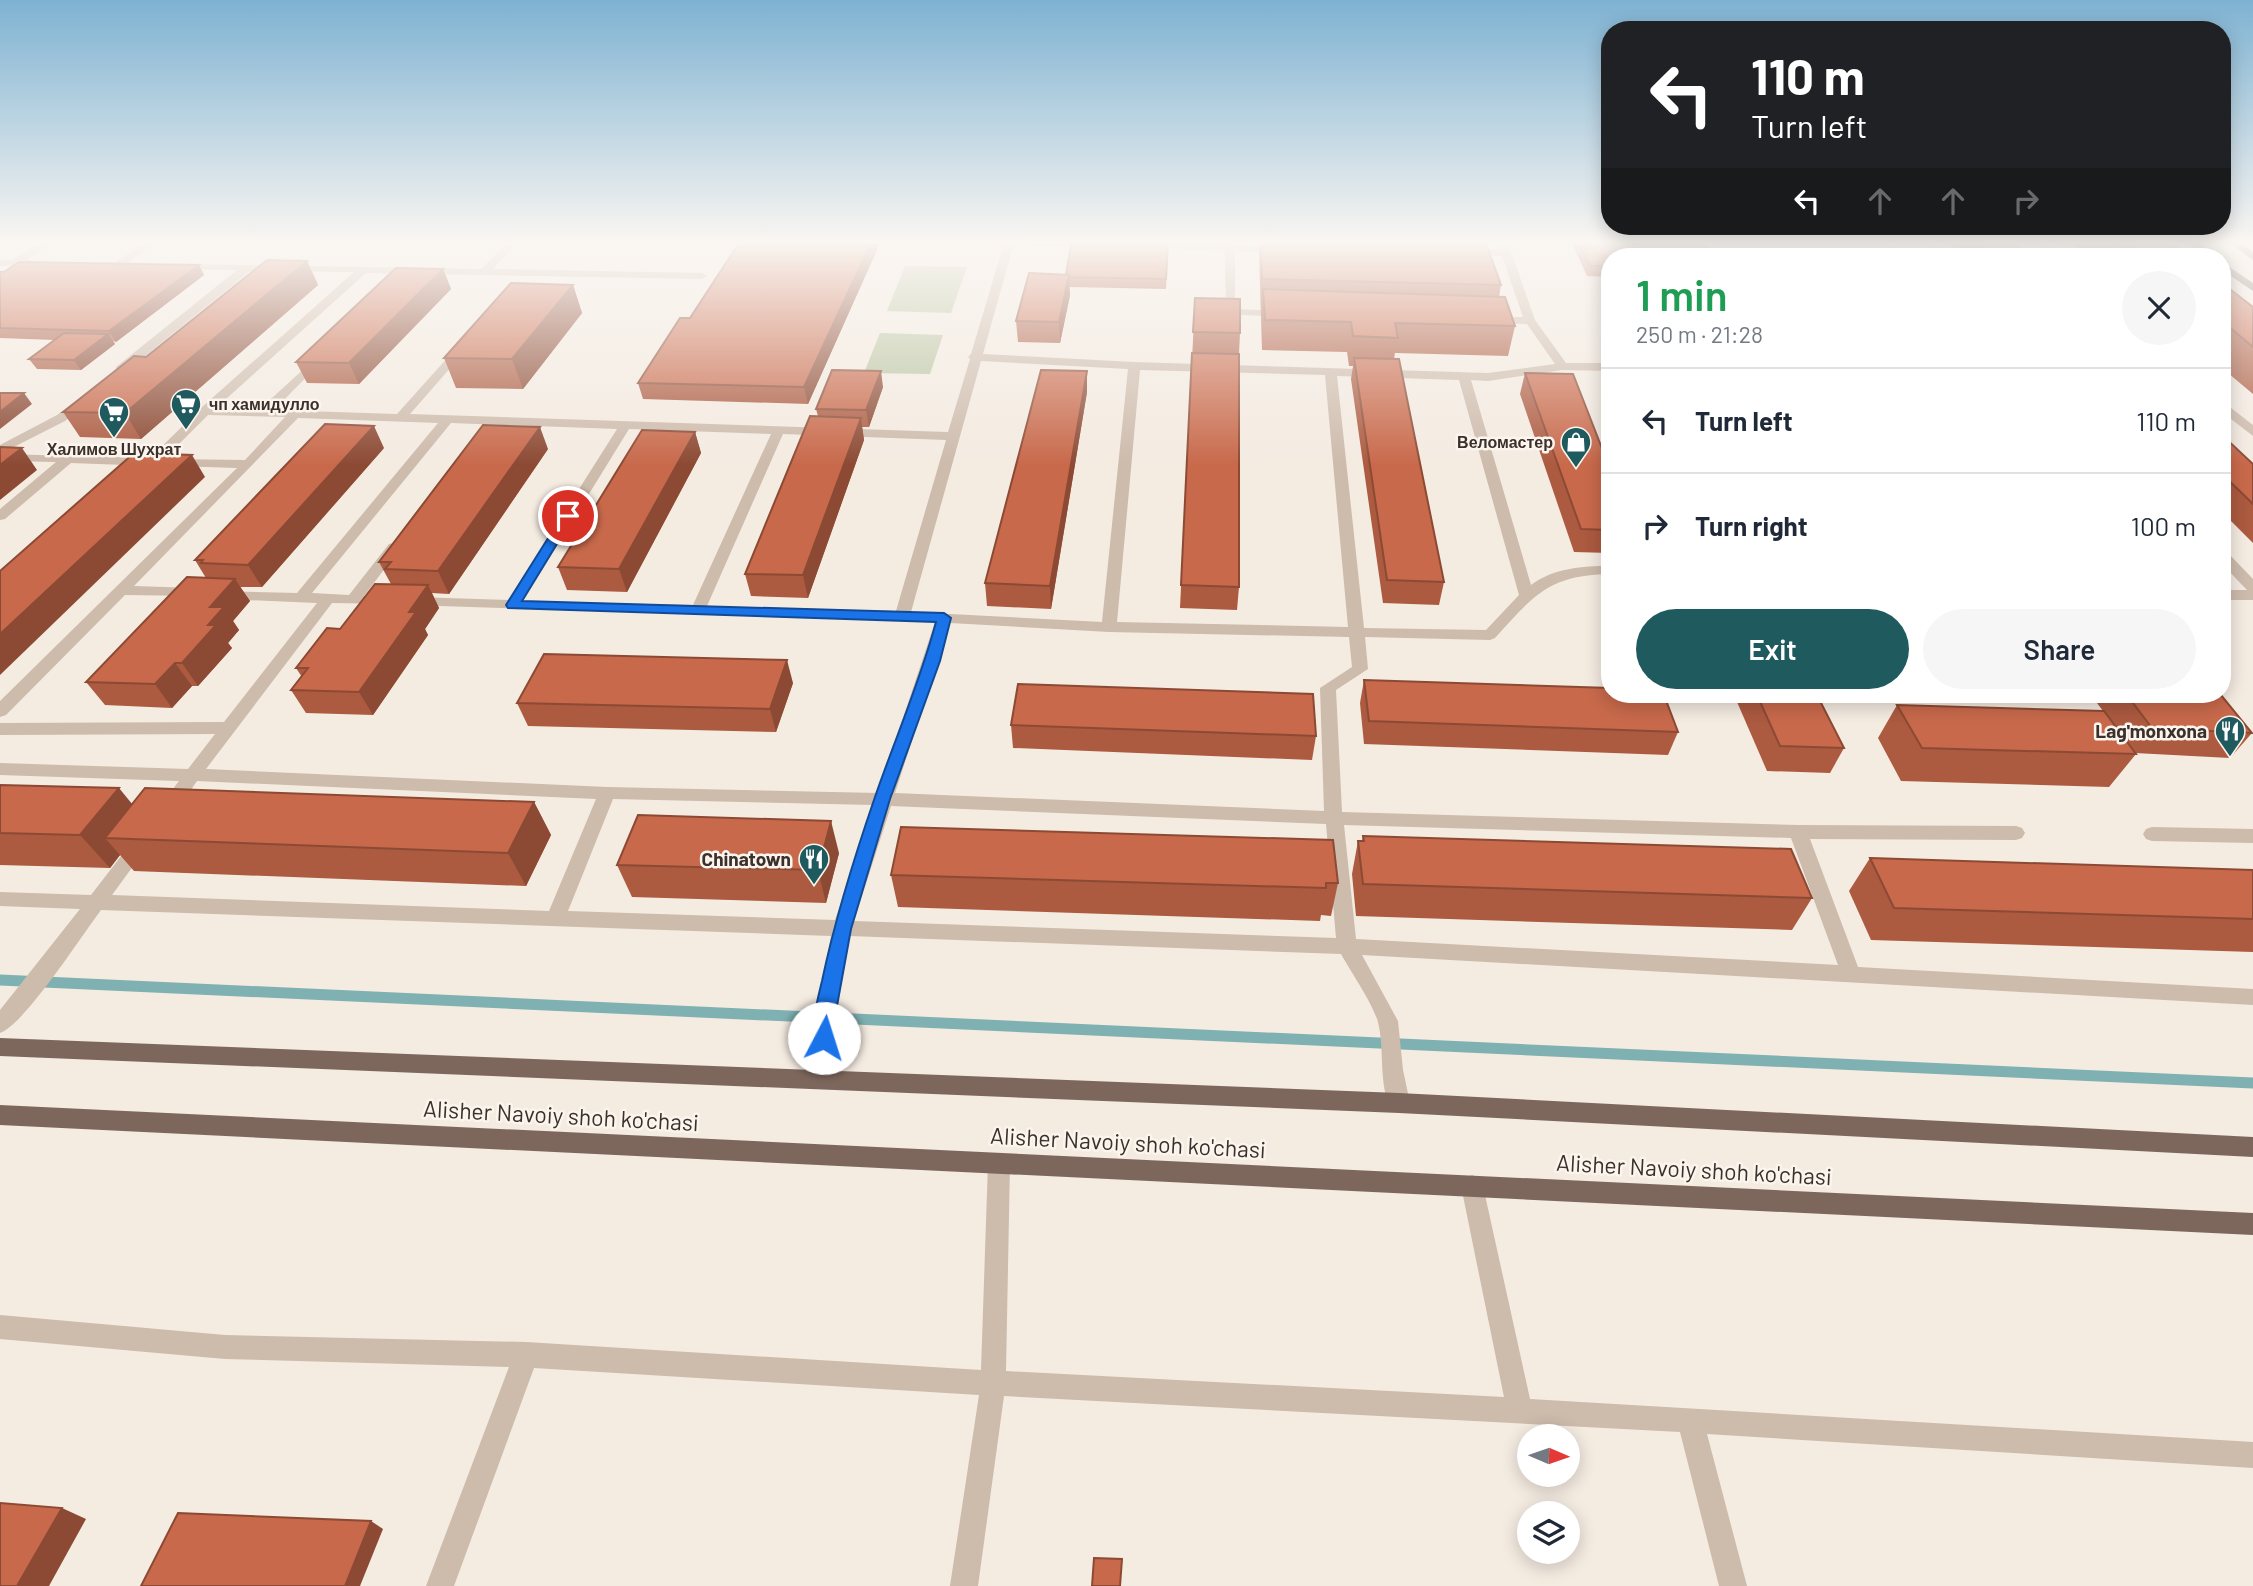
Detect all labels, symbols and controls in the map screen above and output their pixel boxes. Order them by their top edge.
text: 110 m [1751,46,1865,105]
icon: left [1636,49,1727,140]
text: Turn left [1751,106,1868,144]
icon: left [1788,182,1826,220]
icon: ahead [1861,182,1899,220]
icon: ahead [1934,182,1972,220]
icon: right [2007,182,2045,220]
text: 1 min [1636,269,1728,319]
button: close [2122,271,2196,345]
text: 250 m · 21:28 [1636,320,1763,348]
supermarket icon: чп хамидулло [169,387,203,431]
place label: чп хамидулло [209,394,320,413]
supermarket icon: Халимов Шухрат [97,395,131,439]
icon: left [1636,402,1674,440]
text: Turn left [1695,405,1793,436]
text: 110 m [2136,405,2196,436]
shop icon: Веломастер [1559,425,1593,469]
place label: Веломастер [1457,432,1553,451]
place label: Халимов Шухрат [47,439,181,458]
pin [538,486,598,546]
icon: arrive [549,497,587,535]
icon: right [1636,507,1674,545]
text: Turn right [1695,510,1808,541]
text: 100 m [2131,510,2196,541]
button: Exit [1636,609,1909,689]
button: Share [1923,609,2196,689]
restaurant icon: Lag'monxona [2213,714,2247,758]
place label: Lag'monxona [2095,719,2207,742]
restaurant icon: Chinatown [797,842,831,886]
place label: Chinatown [702,847,791,870]
position arrow [787,1001,861,1075]
street label: Alisher Navoiy shoh ko'chasi [422,1094,700,1136]
street label: Alisher Navoiy shoh ko'chasi [989,1121,1267,1163]
street label: Alisher Navoiy shoh ko'chasi [1555,1148,1833,1190]
north arrow [1517,1424,1580,1488]
map controls [1517,1424,1580,1564]
button: layers [1517,1501,1580,1564]

